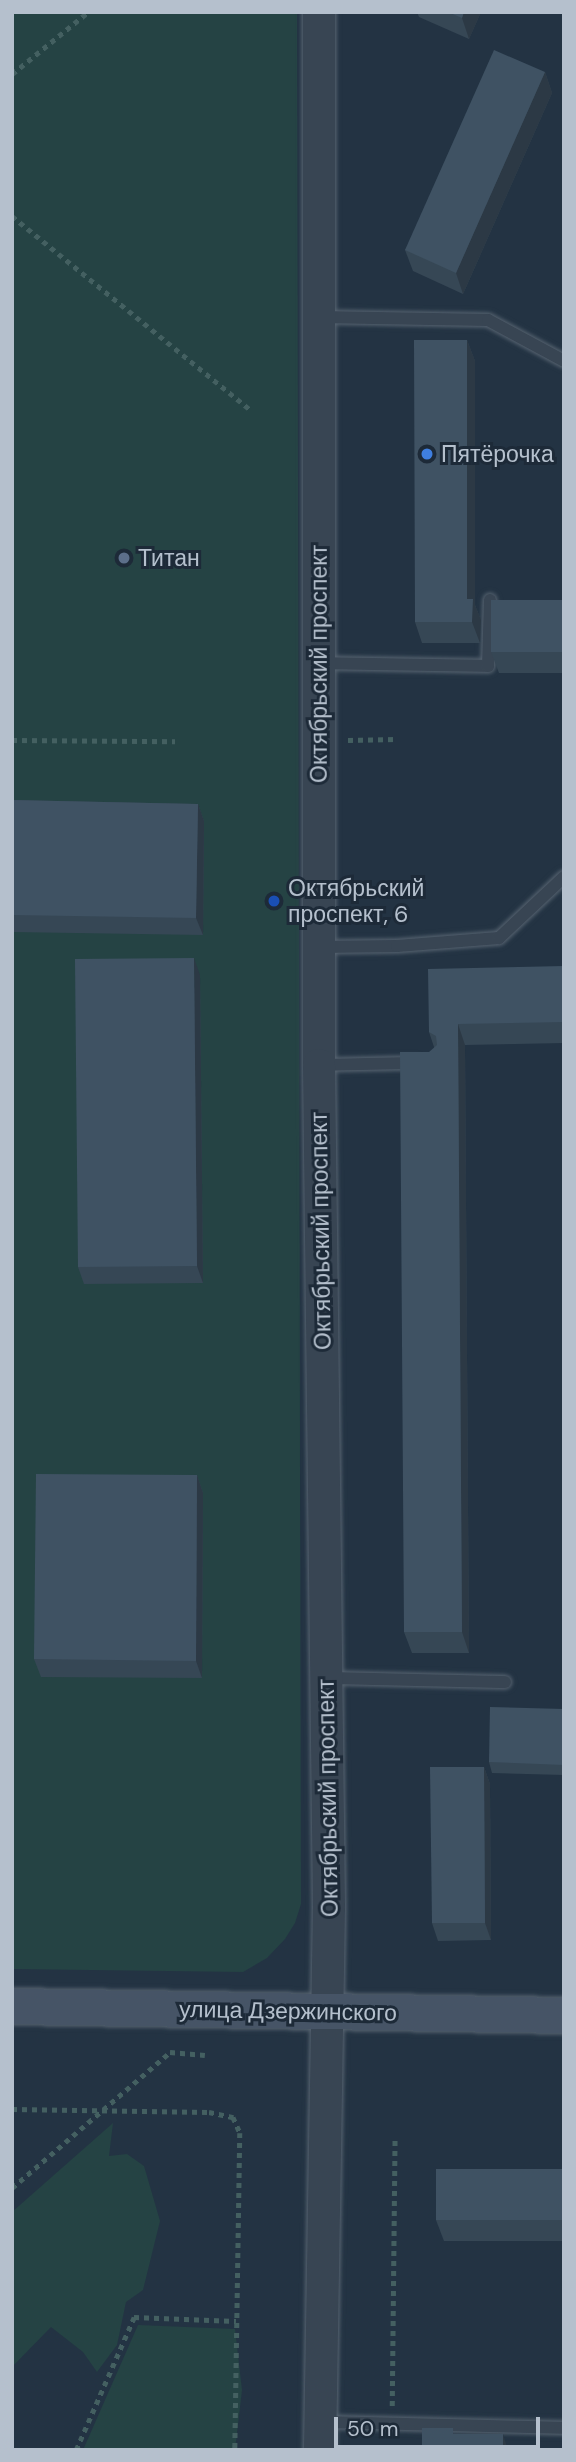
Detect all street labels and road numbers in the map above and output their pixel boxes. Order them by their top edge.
street label: Октябрьский проспект [305,545,333,783]
street label: Октябрьский проспект [305,1112,337,1350]
street label: Октябрьский проспект [312,1679,344,1917]
street label: улица Дзержинского [179,1995,397,2027]

